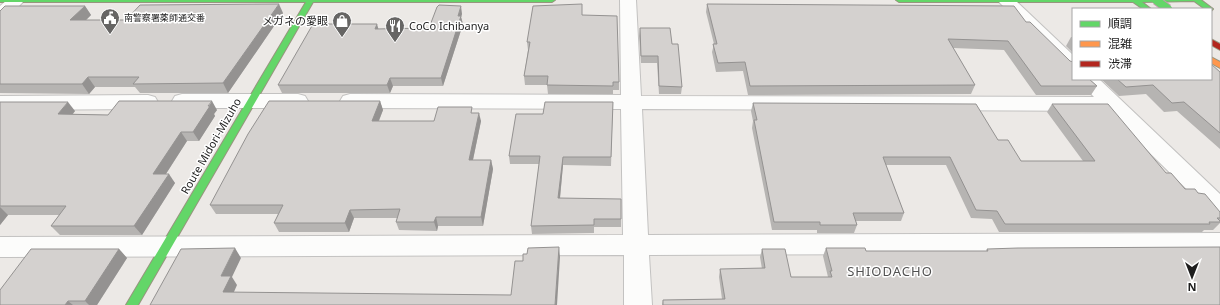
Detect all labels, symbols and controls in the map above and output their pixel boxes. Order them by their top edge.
public building icon: 南警察署薬師通交番 [99,7,121,35]
legend [1072,8,1212,80]
shop icon: メガネの愛眼 [331,10,353,38]
place label: 南警察署薬師通交番 [124,11,205,24]
place label: メガネの愛眼 [262,13,328,28]
restaurant icon: CoCo Ichibanya [384,15,406,43]
text: 順調 [1108,15,1132,32]
place label: CoCo Ichibanya [409,18,489,33]
text: 混雑 [1108,35,1132,52]
text: 渋滞 [1108,55,1132,72]
street label: Route Midori-Mizuho [177,95,244,197]
north arrow [1172,257,1212,297]
district label: SHIODACHO [847,262,933,280]
text: N [1188,280,1196,295]

